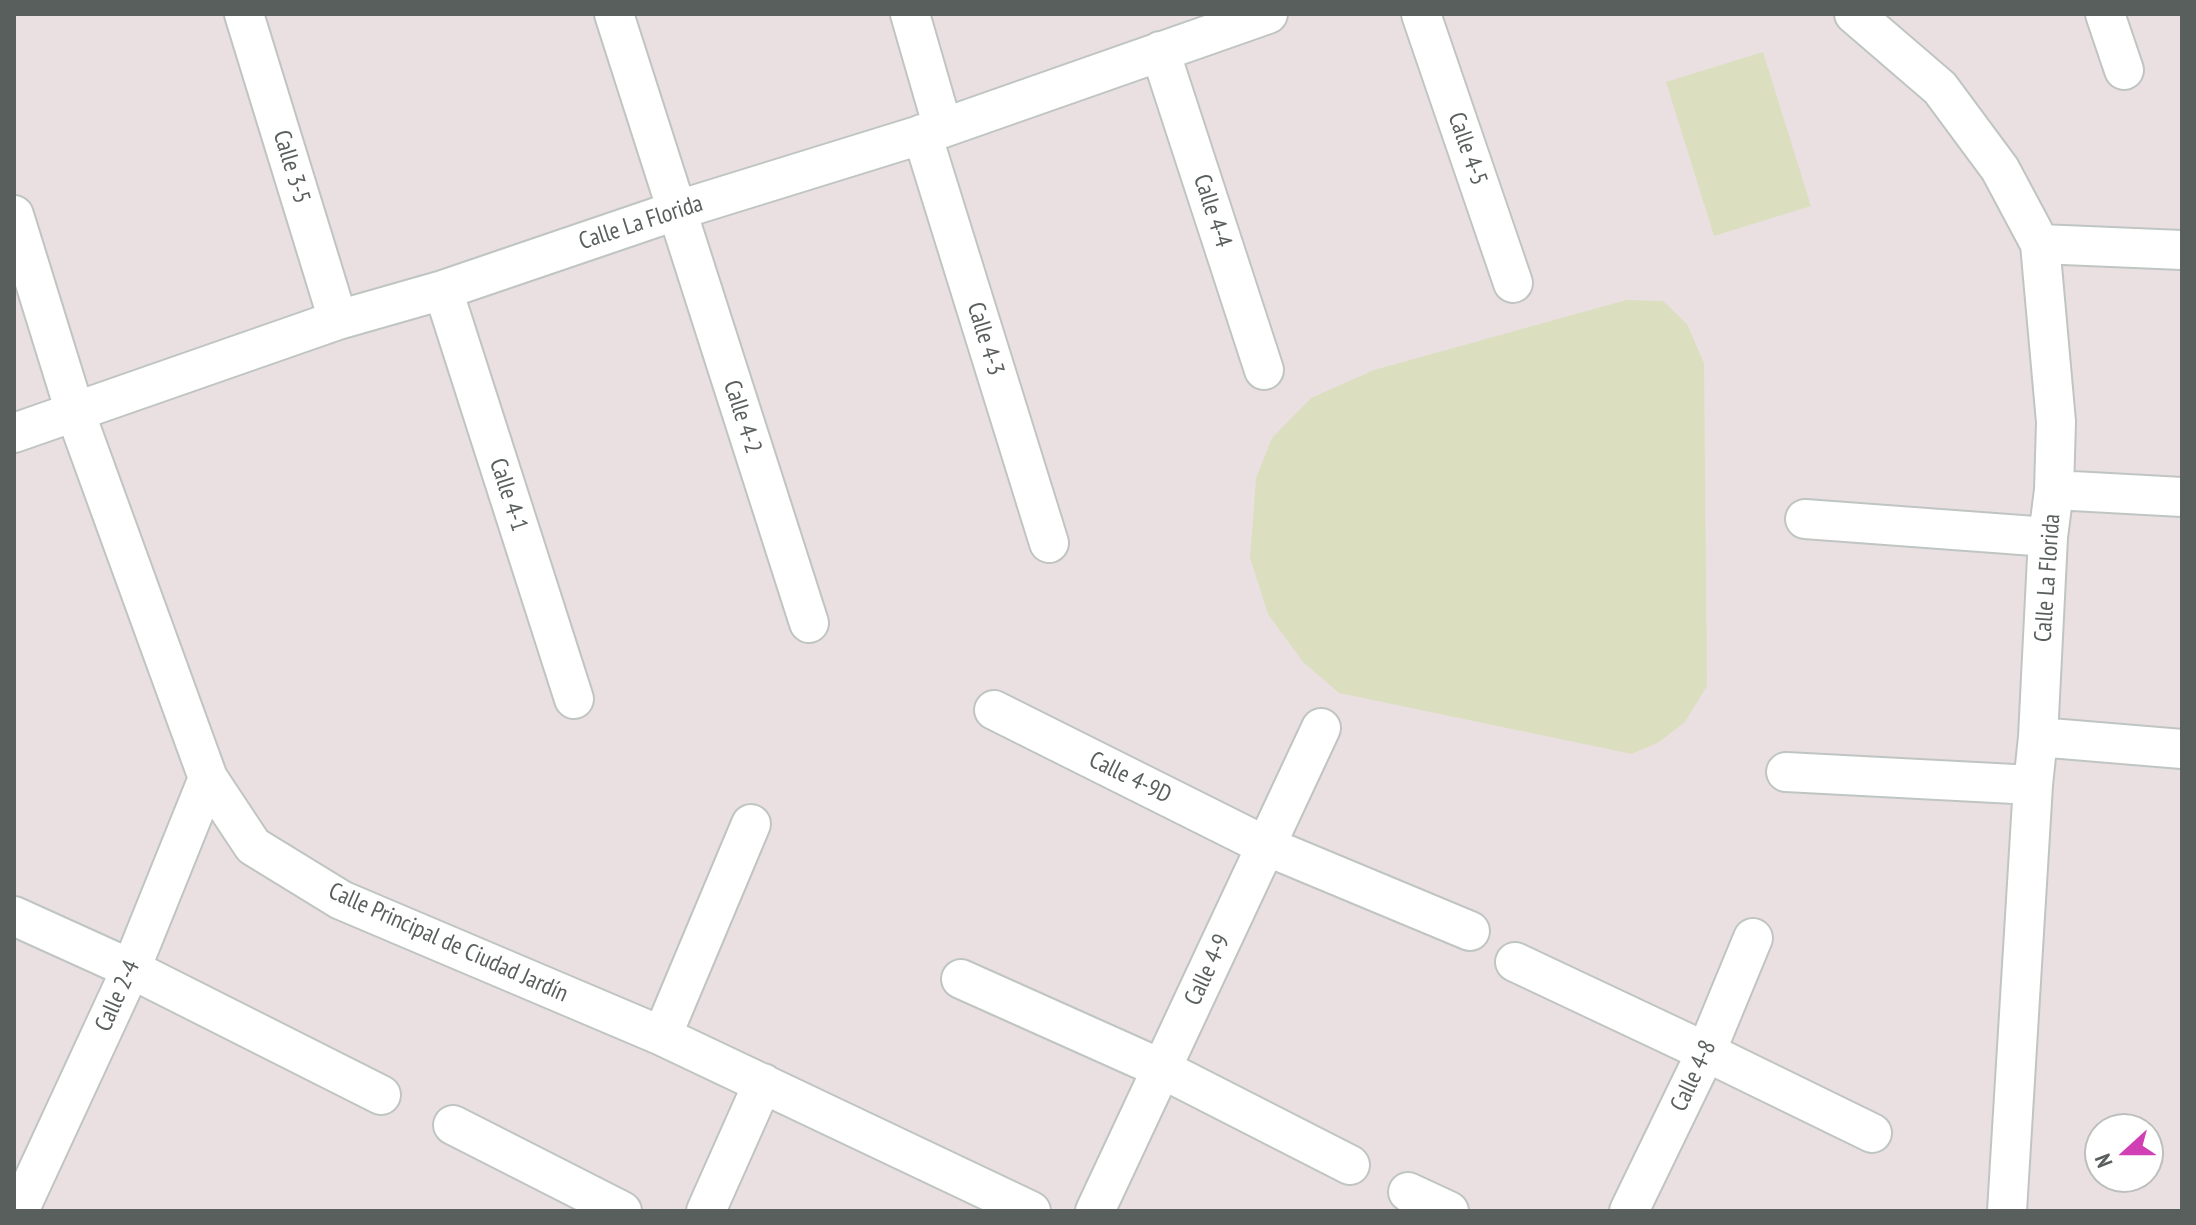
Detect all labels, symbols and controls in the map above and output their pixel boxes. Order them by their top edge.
street label: Calle 4-5 [1441,109,1493,189]
street label: Calle 3-5 [266,127,316,207]
street label: Calle 4-4 [1187,171,1237,251]
street label: Calle La Florida [575,189,707,257]
street label: Calle 4-3 [960,299,1010,379]
street label: Calle 4-2 [717,377,767,457]
street label: Calle 4-1 [483,455,533,535]
street label: Calle La Florida [2029,513,2067,643]
street label: Calle 4-9D [1084,746,1176,810]
street label: Calle Principal de Ciudad Jardín [324,877,572,1009]
street label: Calle 4-9 [1179,930,1237,1010]
street label: Calle 2-4 [90,956,146,1036]
street label: Calle 4-8 [1665,1036,1723,1116]
north arrow [2084,1113,2164,1193]
text: N [2088,1150,2119,1171]

